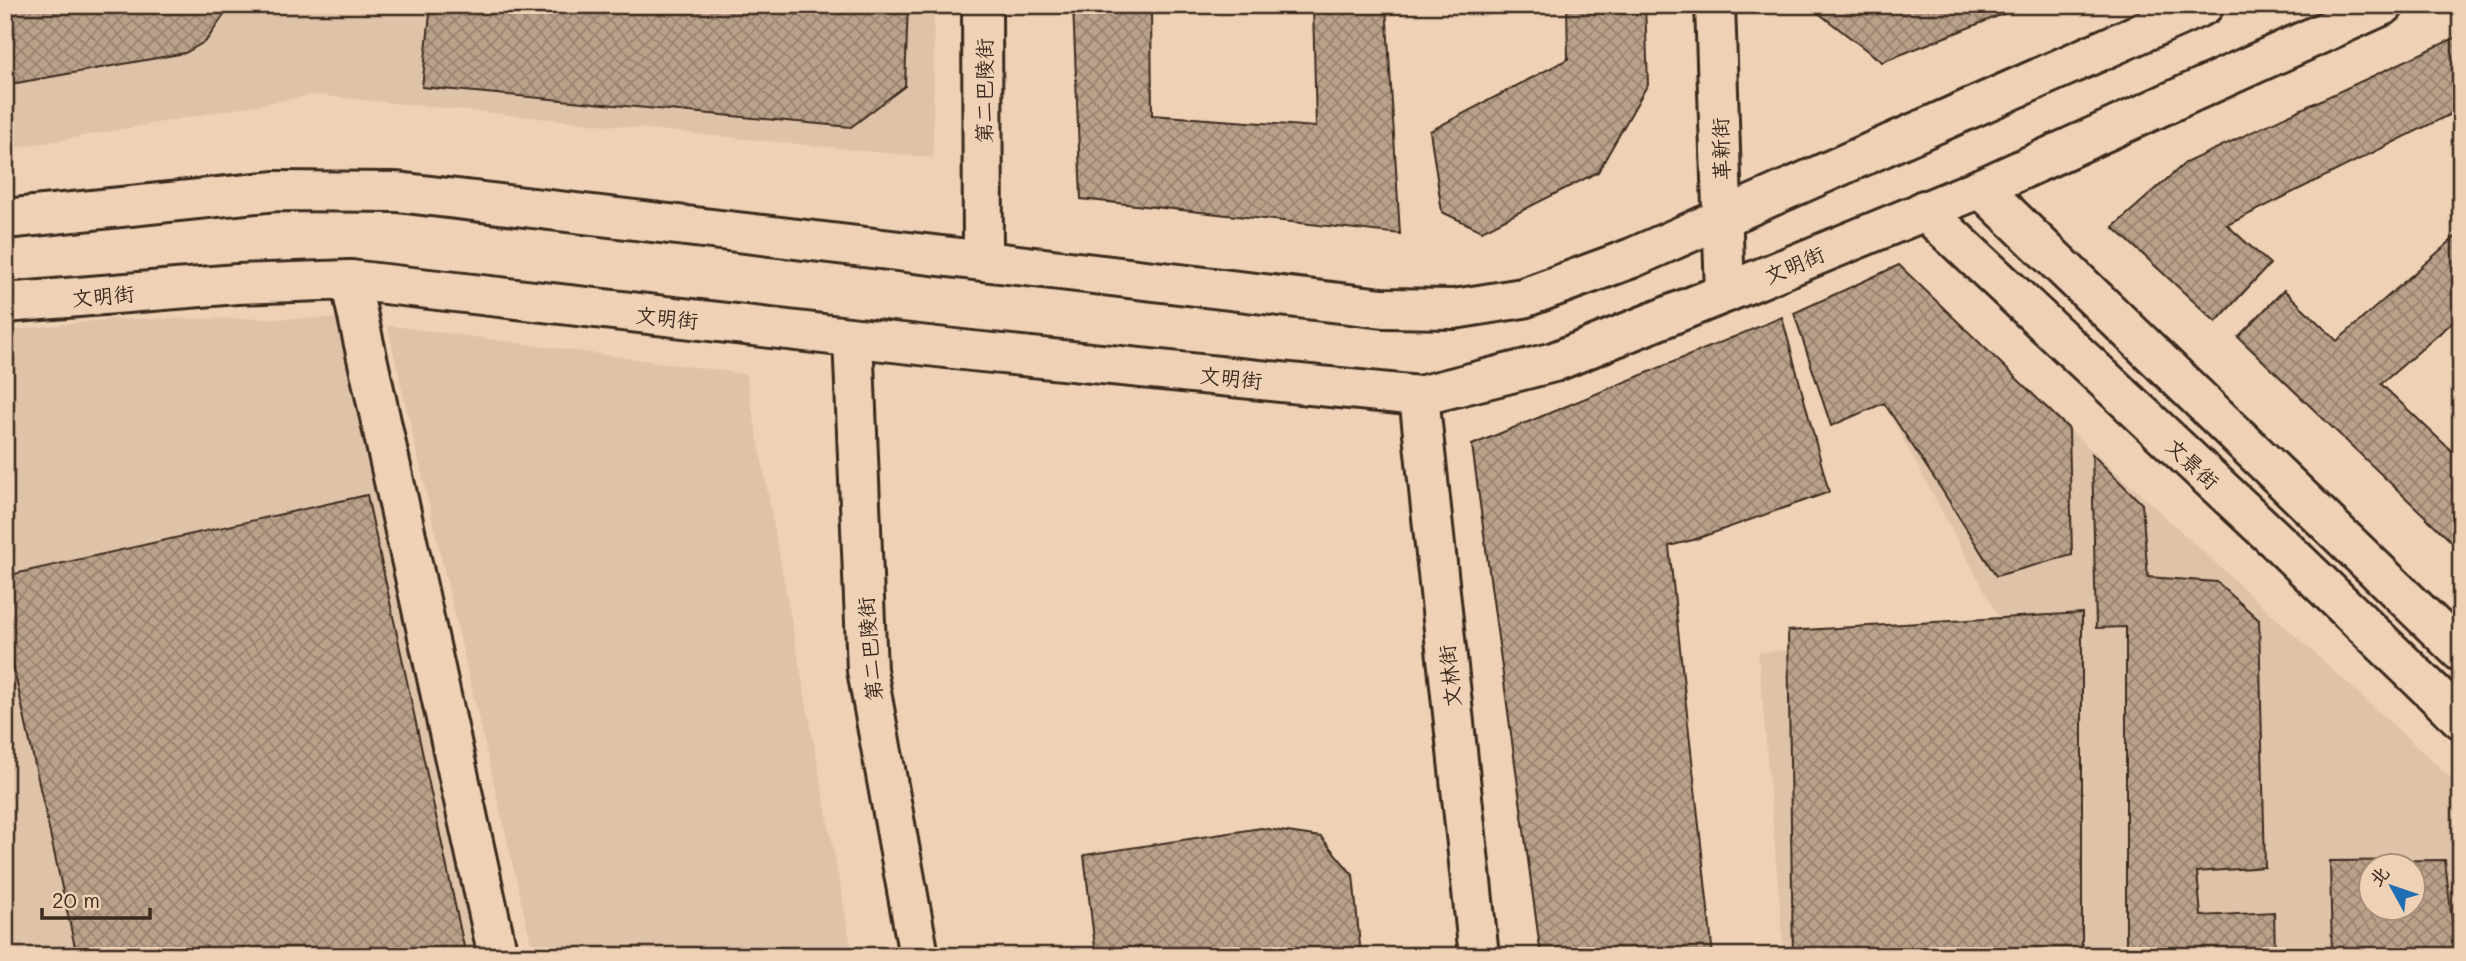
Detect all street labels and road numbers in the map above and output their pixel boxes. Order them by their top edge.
street label: 第二巴陵街 [970,39,997,144]
street label: 革新街 [1705,117,1735,181]
street label: 文明街 [1760,239,1828,289]
street label: 文明街 [70,279,136,311]
street label: 文明街 [634,300,700,334]
street label: 文明街 [1198,360,1264,394]
street label: 文景街 [2161,432,2225,494]
street label: 第二巴陵街 [851,596,887,702]
street label: 文林街 [1432,643,1466,709]

